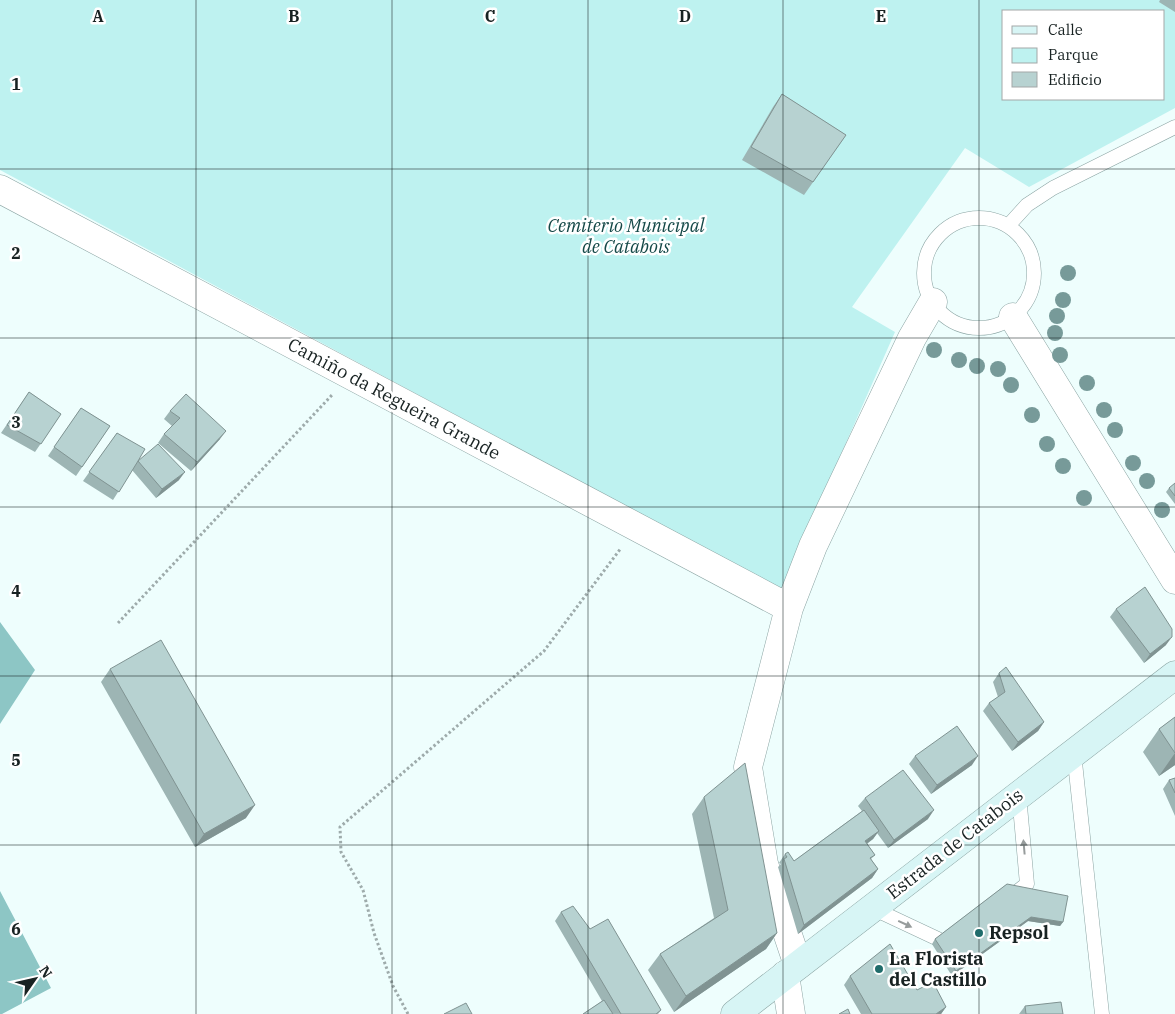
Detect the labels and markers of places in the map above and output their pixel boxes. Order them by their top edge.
place label: Repsol [989,921,1049,944]
marker: Repsol [973,927,985,939]
place label: La Florista del Castillo [889,947,987,991]
marker: La Florista del Castillo [873,963,885,975]

